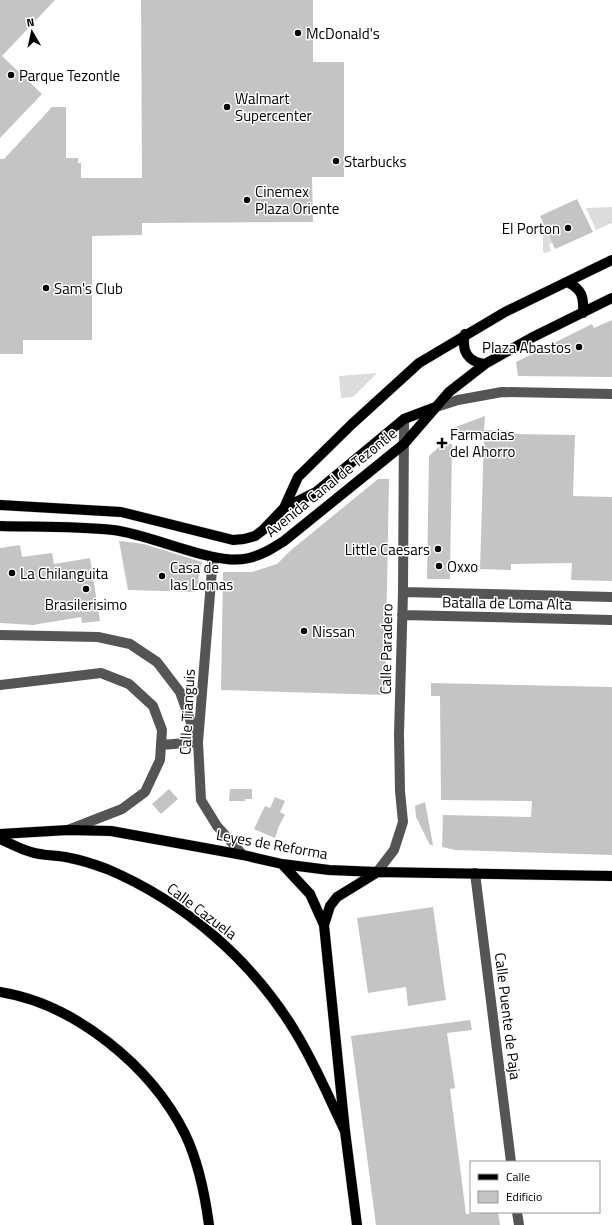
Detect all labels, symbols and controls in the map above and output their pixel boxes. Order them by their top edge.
north arrow [12,12,52,52]
text: N [25,14,35,31]
place label: McDonald's [306,22,380,45]
marker: McDonald's [293,28,303,38]
place label: Parque Tezontle [19,64,120,87]
marker: Parque Tezontle [6,70,16,80]
place label: Walmart Supercenter [235,87,312,127]
marker: Walmart Supercenter [222,102,232,112]
place label: Starbucks [344,150,407,173]
marker: Starbucks [331,156,341,166]
place label: Cinemex Plaza Oriente [255,180,339,220]
marker: Cinemex Plaza Oriente [242,195,252,205]
place label: El Porton [502,217,560,240]
marker: El Porton [563,223,573,233]
place label: Sam's Club [54,277,123,300]
marker: Sam's Club [41,283,51,293]
place label: Plaza Abastos [482,336,571,359]
marker: Plaza Abastos [574,342,584,352]
street label: Avenida Canal de Tezontle [260,422,402,542]
place label: Farmacias del Ahorro [450,423,515,463]
marker: Farmacias del Ahorro [437,438,447,448]
place label: Little Caesars [345,538,430,561]
marker: Little Caesars [433,544,443,554]
place label: Oxxo [447,555,478,578]
place label: Casa de las Lomas [170,556,233,596]
marker: Oxxo [434,561,444,571]
place label: La Chilanguita [20,562,109,585]
marker: La Chilanguita [7,568,17,578]
marker: Casa de las Lomas [157,571,167,581]
marker: Brasilerisimo [81,584,91,594]
street label: Batalla de Loma Alta [442,590,573,616]
place label: Brasilerisimo [45,593,127,616]
street label: Calle Paradero [374,603,398,695]
place label: Nissan [312,620,355,643]
marker: Nissan [299,626,309,636]
street label: Calle Tianguis [173,668,201,756]
street label: Leyes de Reforma [214,823,330,865]
street label: Calle Cazuela [162,877,242,945]
street label: Calle Puente de Paja [489,951,527,1081]
legend [470,1161,600,1213]
text: Calle [506,1167,530,1186]
text: Edificio [506,1187,542,1206]

